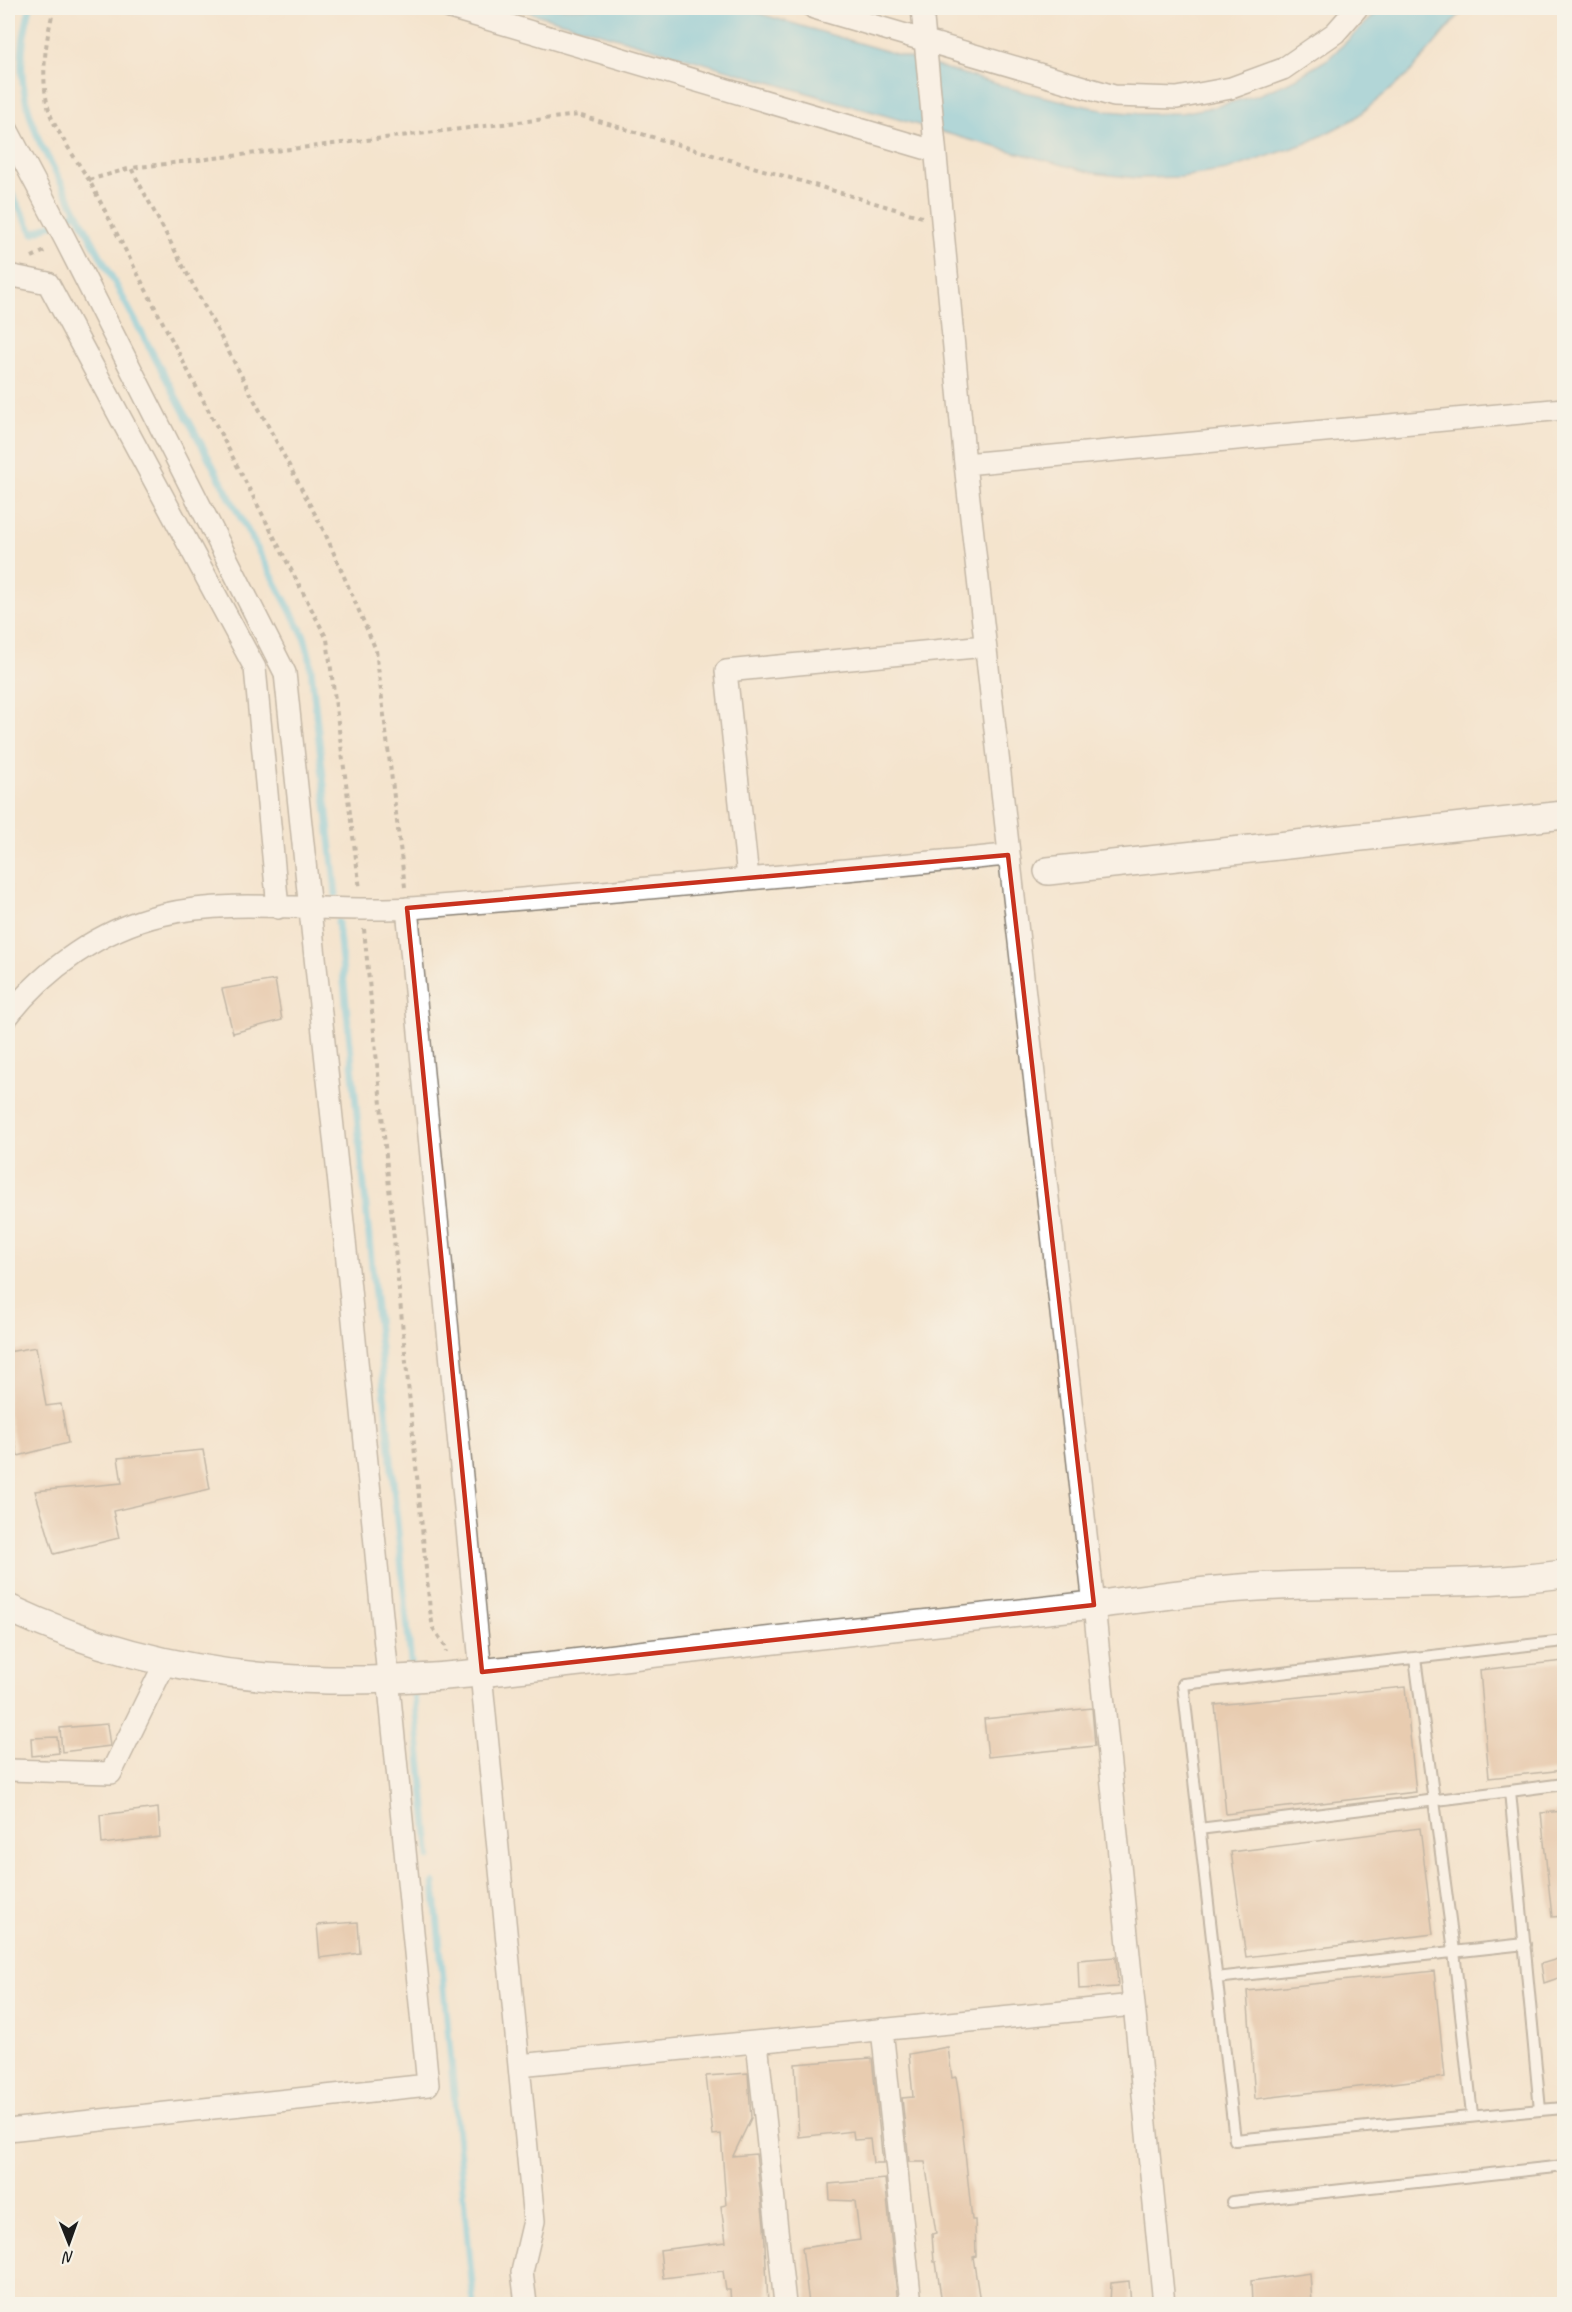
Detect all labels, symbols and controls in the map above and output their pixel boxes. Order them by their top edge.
north arrow [39,2213,99,2273]
text: N [61,2247,74,2267]

